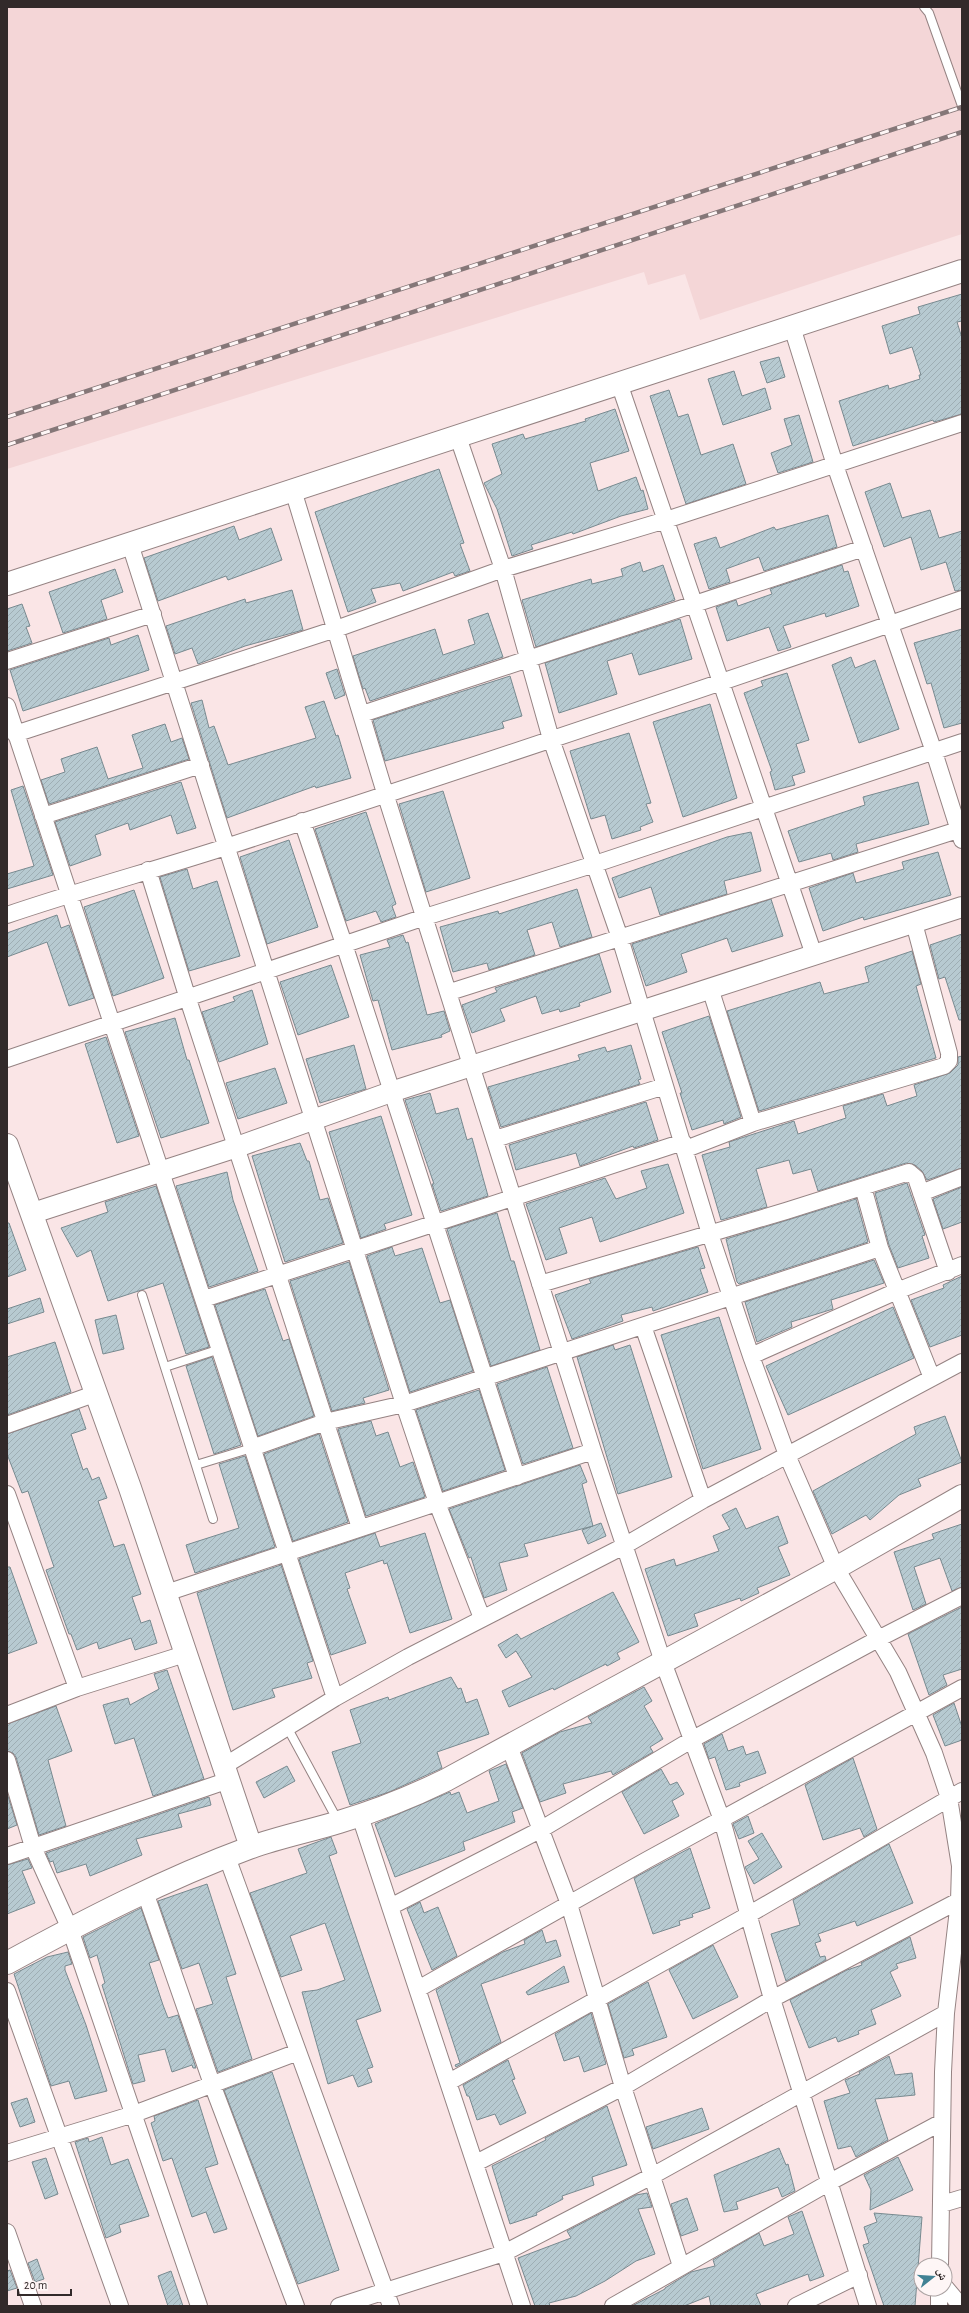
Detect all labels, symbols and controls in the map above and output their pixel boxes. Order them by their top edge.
north arrow [913,2257,953,2297]
text: ش [933,2267,949,2282]
scale bar [18,2271,71,2297]
text: 20 m [24,2279,47,2291]

